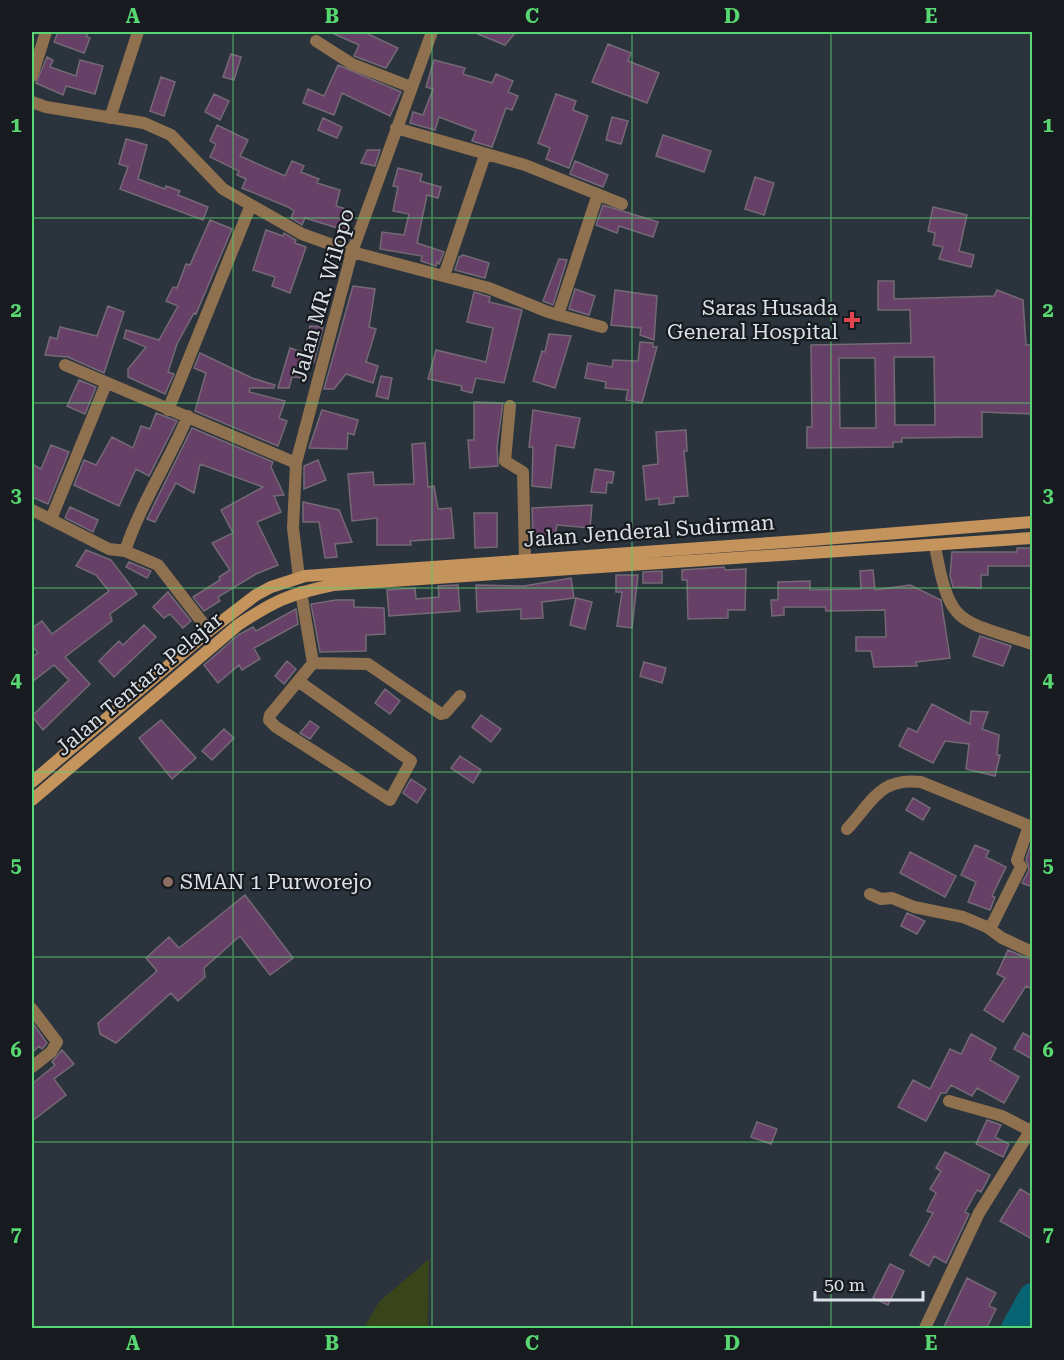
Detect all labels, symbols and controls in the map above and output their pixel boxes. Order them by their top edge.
text: A [126,4,141,28]
text: B [325,4,339,28]
text: C [525,4,539,28]
text: D [724,4,740,28]
text: E [925,4,938,28]
text: 1 [10,113,22,137]
text: 1 [1042,113,1054,137]
street label: Jalan MR. Wilopo [287,206,359,384]
place label: Saras Husada General Hospital [667,296,839,344]
text: 2 [10,298,22,322]
text: 2 [1042,298,1054,322]
marker: Saras Husada General Hospital [843,311,861,329]
text: 3 [10,483,22,507]
text: 3 [1042,483,1054,507]
street label: Jalan Jenderal Sudirman [523,510,776,552]
street label: Jalan Tentara Pelajar [51,607,227,761]
text: 4 [10,668,22,692]
text: 4 [1042,668,1054,692]
text: 5 [10,853,22,877]
text: 5 [1042,853,1054,877]
place label: SMAN 1 Purworejo [180,870,372,894]
marker: SMAN 1 Purworejo [161,875,175,889]
text: 6 [10,1038,22,1062]
text: 6 [1042,1038,1054,1062]
text: 7 [10,1222,22,1246]
text: 7 [1042,1222,1054,1246]
scale bar [815,1264,923,1302]
text: 50 m [824,1274,865,1295]
text: A [126,1331,141,1355]
text: B [325,1331,339,1355]
text: C [525,1331,539,1355]
text: D [724,1331,740,1355]
text: E [925,1331,938,1355]

